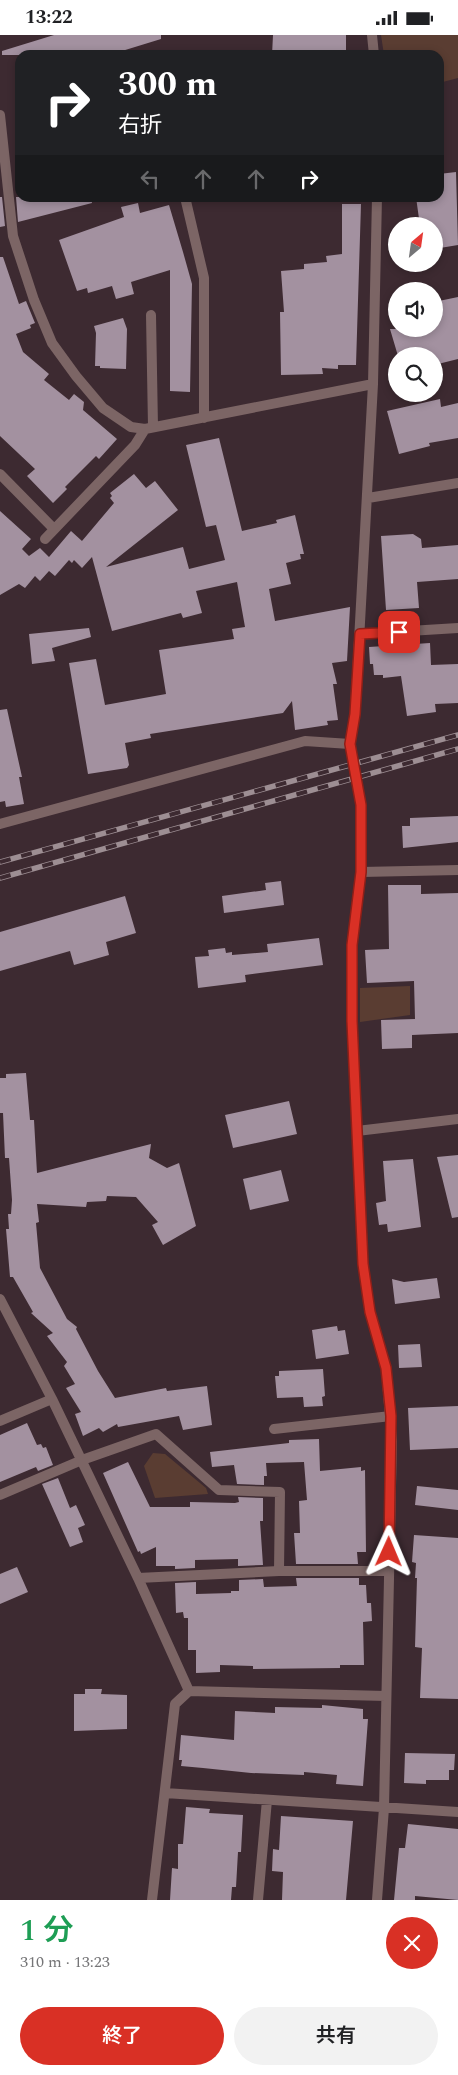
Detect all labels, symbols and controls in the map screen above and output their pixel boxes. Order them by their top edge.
text: 13:22 [25,3,73,32]
text: 300 m [118,58,217,111]
icon: right [35,70,100,135]
text: 右折 [118,109,162,142]
icon: left [136,165,164,193]
icon: ahead [189,165,217,193]
icon: ahead [242,165,270,193]
icon: right [295,165,323,193]
north arrow [388,217,442,273]
map controls [388,217,443,402]
button: sound [388,282,443,337]
button: search [388,347,443,402]
pin [378,611,420,653]
icon: arrive [385,618,413,646]
position arrow [362,1525,414,1577]
text: 1 分 [20,1908,74,1954]
button: close [386,1917,438,1969]
text: 310 m · 13:23 [20,1950,110,1974]
button: 終了 [20,2007,224,2065]
button: 共有 [234,2007,438,2065]

